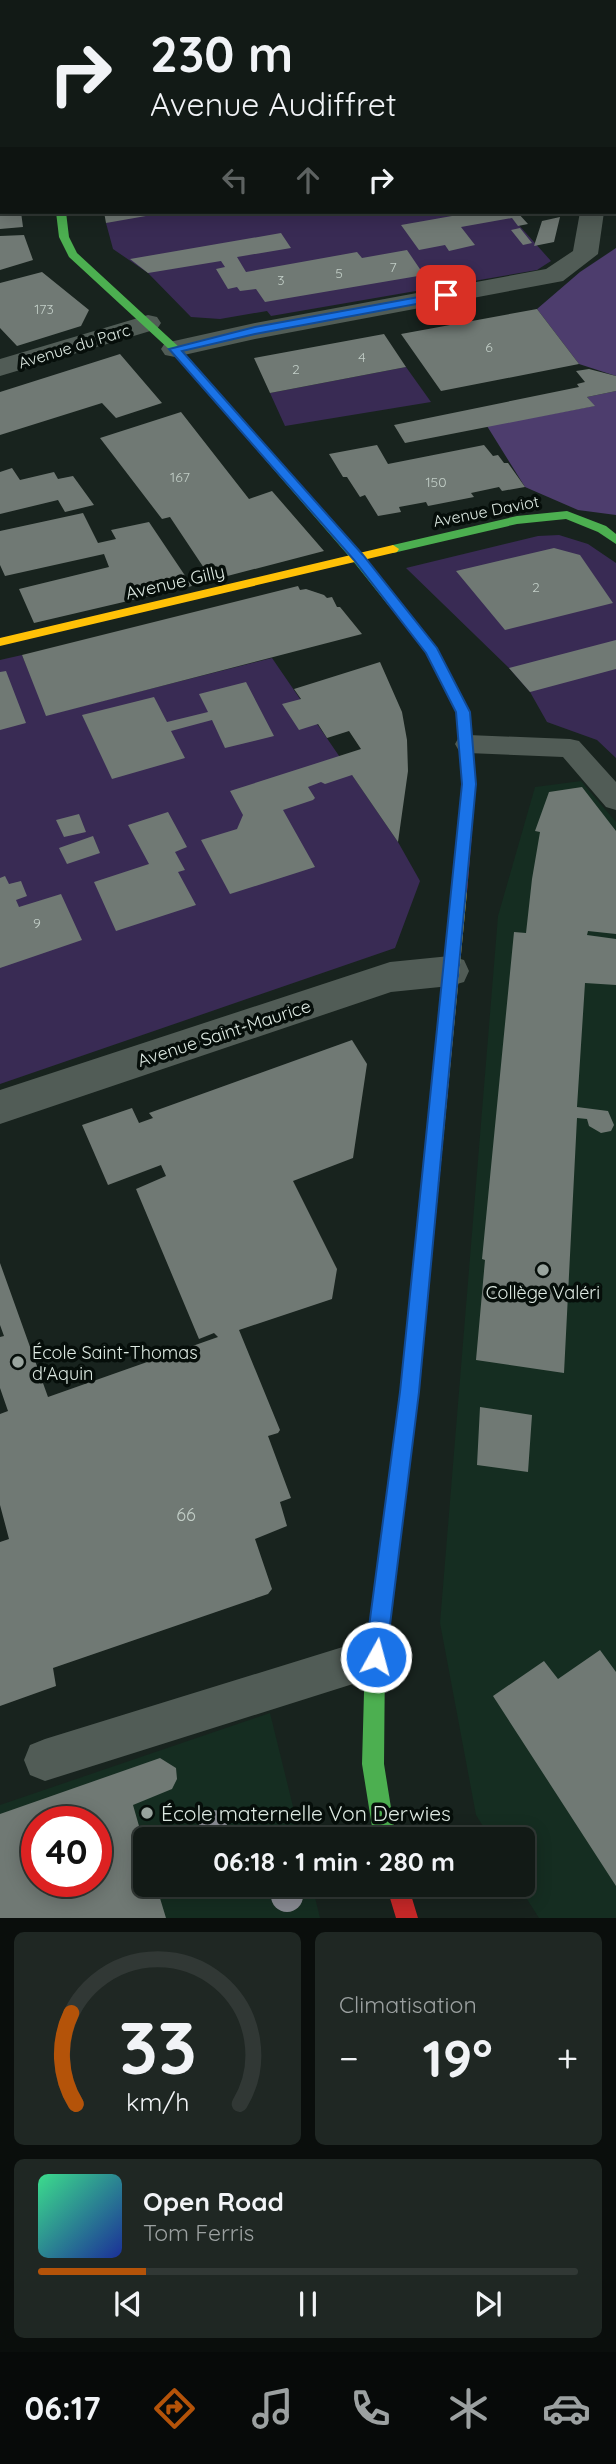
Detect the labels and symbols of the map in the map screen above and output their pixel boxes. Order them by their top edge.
house number: 7 [389,258,397,276]
house number: 5 [335,264,343,282]
pin [416,265,476,325]
house number: 3 [277,271,285,289]
house number: 173 [34,300,54,318]
street label: Avenue du Parc [16,320,132,372]
house number: 6 [485,338,493,356]
house number: 4 [358,348,366,366]
house number: 2 [292,360,300,378]
house number: 167 [170,468,190,486]
house number: 150 [425,473,447,491]
street label: Avenue Daviot [432,491,540,531]
street label: Avenue Gilly [123,559,227,605]
house number: 2 [532,578,540,596]
house number: 9 [33,914,41,932]
street label: Avenue Saint-Maurice [134,994,314,1072]
marker: Collège Valéri [535,1262,551,1278]
place label: Collège Valéri [486,1281,600,1304]
place label: École Saint-Thomas d'Aquin [32,1341,198,1385]
marker: École Saint-Thomas d'Aquin [10,1354,26,1370]
house number: 66 [176,1503,196,1526]
position arrow [339,1620,413,1694]
place label: École maternelle Von Derwies [161,1800,451,1826]
marker: École maternelle Von Derwies [139,1805,155,1821]
speed limit sign: 40 [21,1806,112,1897]

